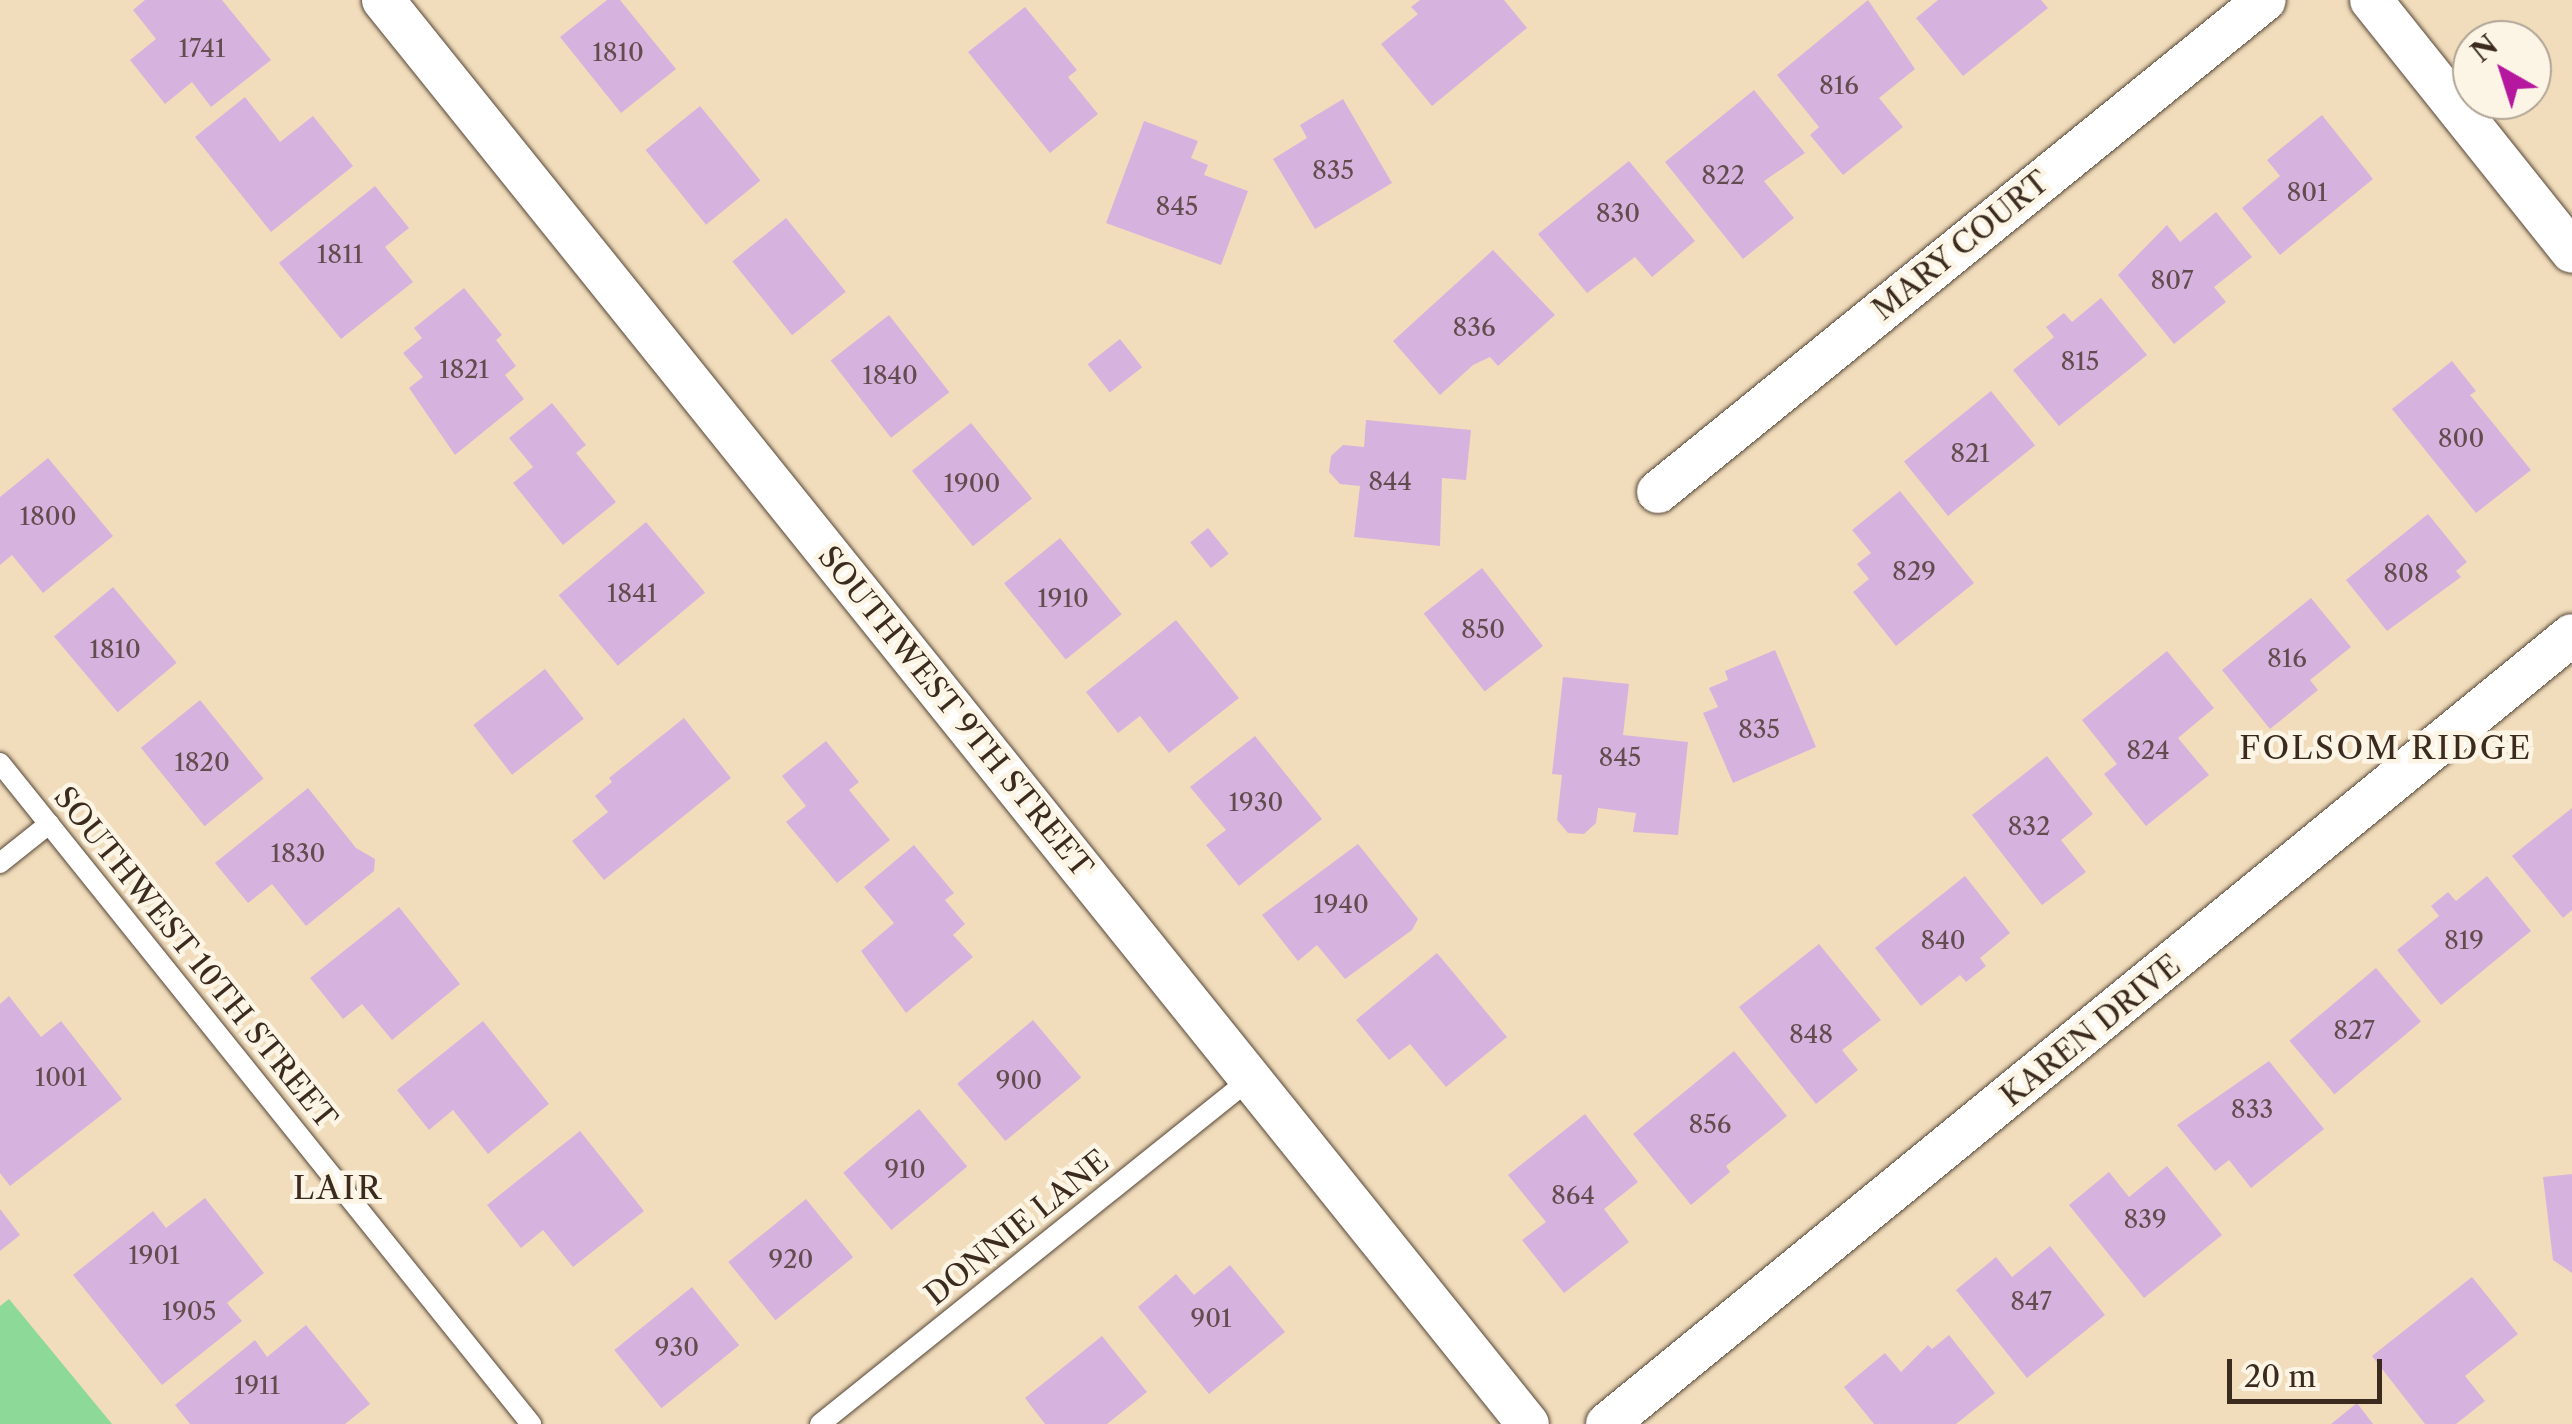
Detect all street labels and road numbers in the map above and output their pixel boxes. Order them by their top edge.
street label: MARY COURT [1865,164,2057,328]
street label: SOUTHWEST 9TH STREET [810,539,1100,885]
street label: SOUTHWEST 10TH STREET [46,780,344,1136]
street label: KAREN DRIVE [1994,948,2188,1114]
street label: DONNIE LANE [918,1143,1116,1313]

